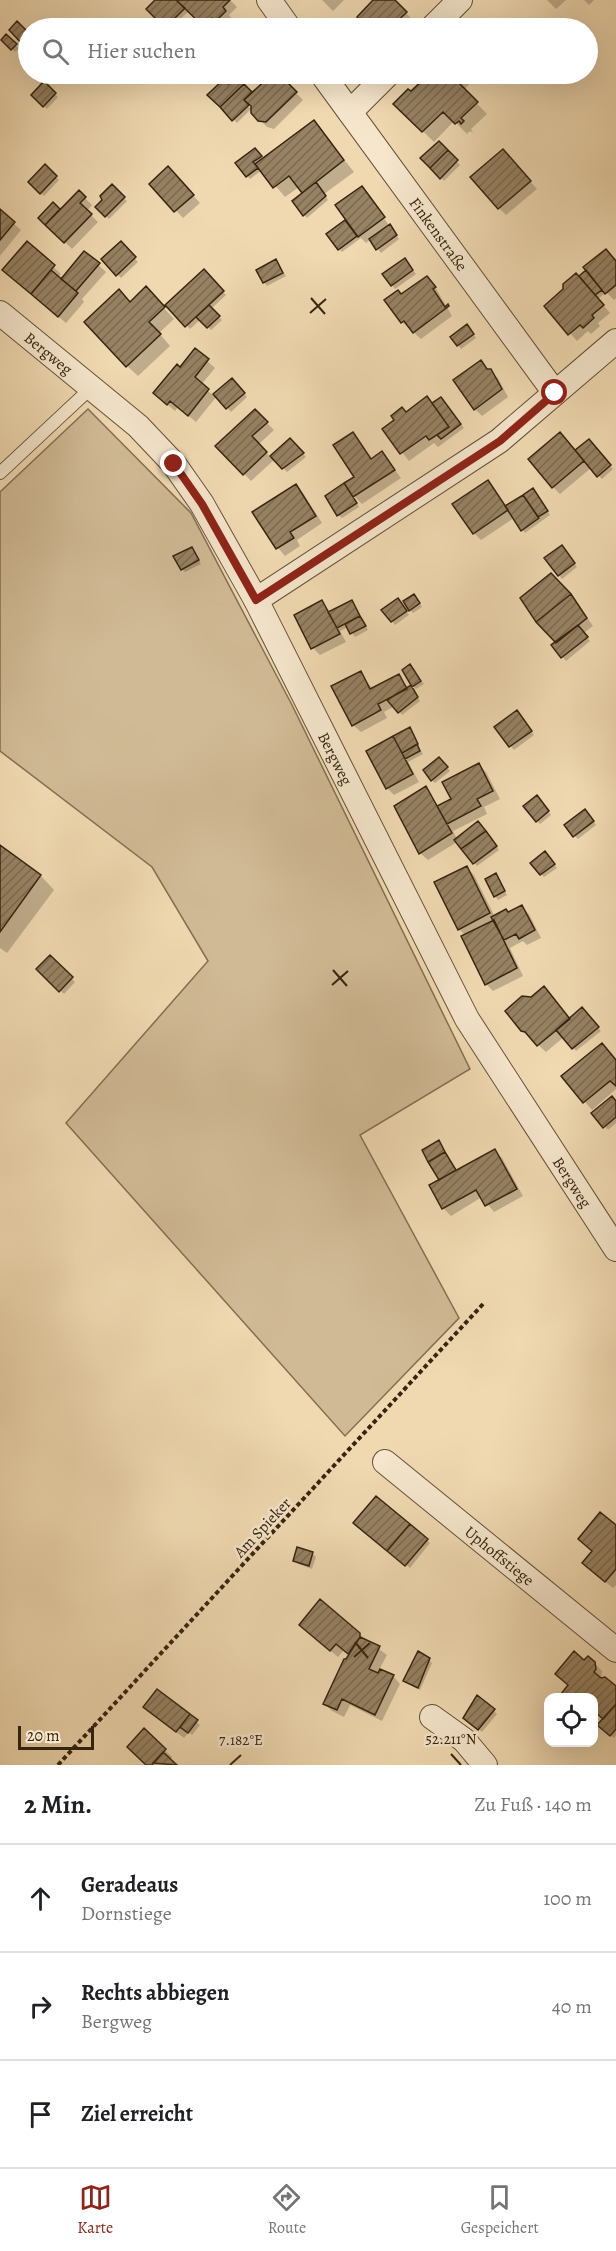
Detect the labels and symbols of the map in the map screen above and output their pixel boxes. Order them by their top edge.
street label: Finkenstraße [404,193,472,276]
street label: Bergweg [19,327,77,380]
route start [541,379,567,405]
route end [160,450,186,476]
street label: Bergweg [312,728,357,789]
street label: Bergweg [547,1153,596,1212]
street label: Am Spieker [228,1493,296,1563]
street label: Uphoffstiege [460,1521,539,1591]
scale bar [18,1723,94,1750]
text: 52.211°N [426,1729,477,1749]
text: 7.182°E [219,1730,263,1750]

